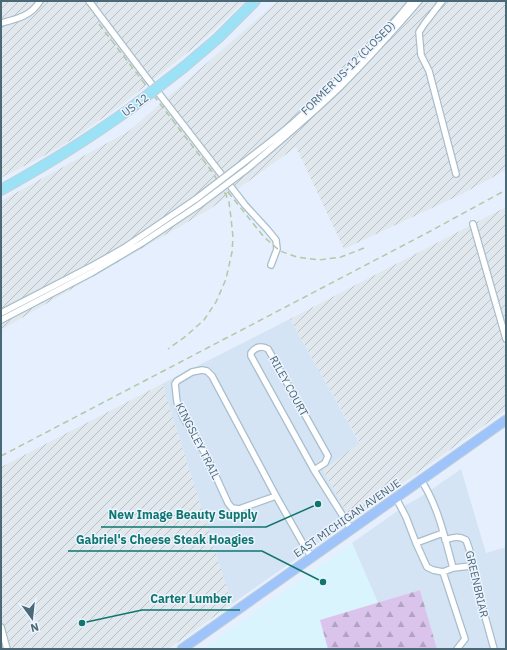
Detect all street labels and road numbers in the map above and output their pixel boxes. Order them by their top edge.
street label: FORMER US-12 (CLOSED) [298,18,398,118]
street label: US 12 [119,90,151,120]
street label: RILEY COURT [267,353,312,419]
street label: KINGSLEY TRAIL [173,400,224,482]
street label: EAST MICHIGAN AVENUE [291,476,403,560]
street label: GREENBRIAR [463,549,491,619]

